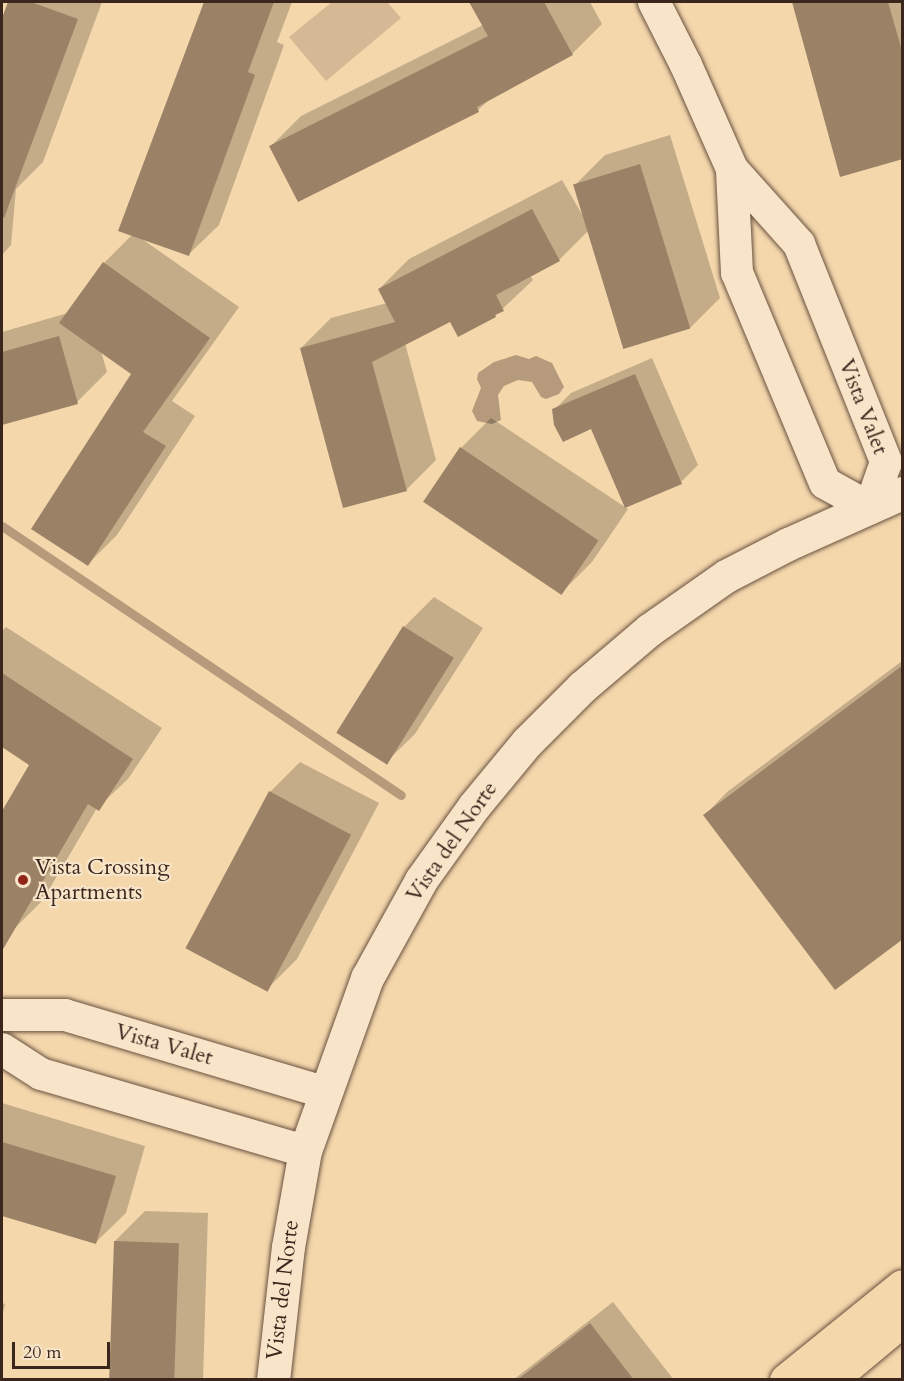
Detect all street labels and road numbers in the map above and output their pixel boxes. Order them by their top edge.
street label: Vista Valet [833,355,893,459]
street label: Vista del Norte [401,777,503,907]
street label: Vista Valet [112,1018,216,1072]
street label: Vista del Norte [261,1218,305,1362]

